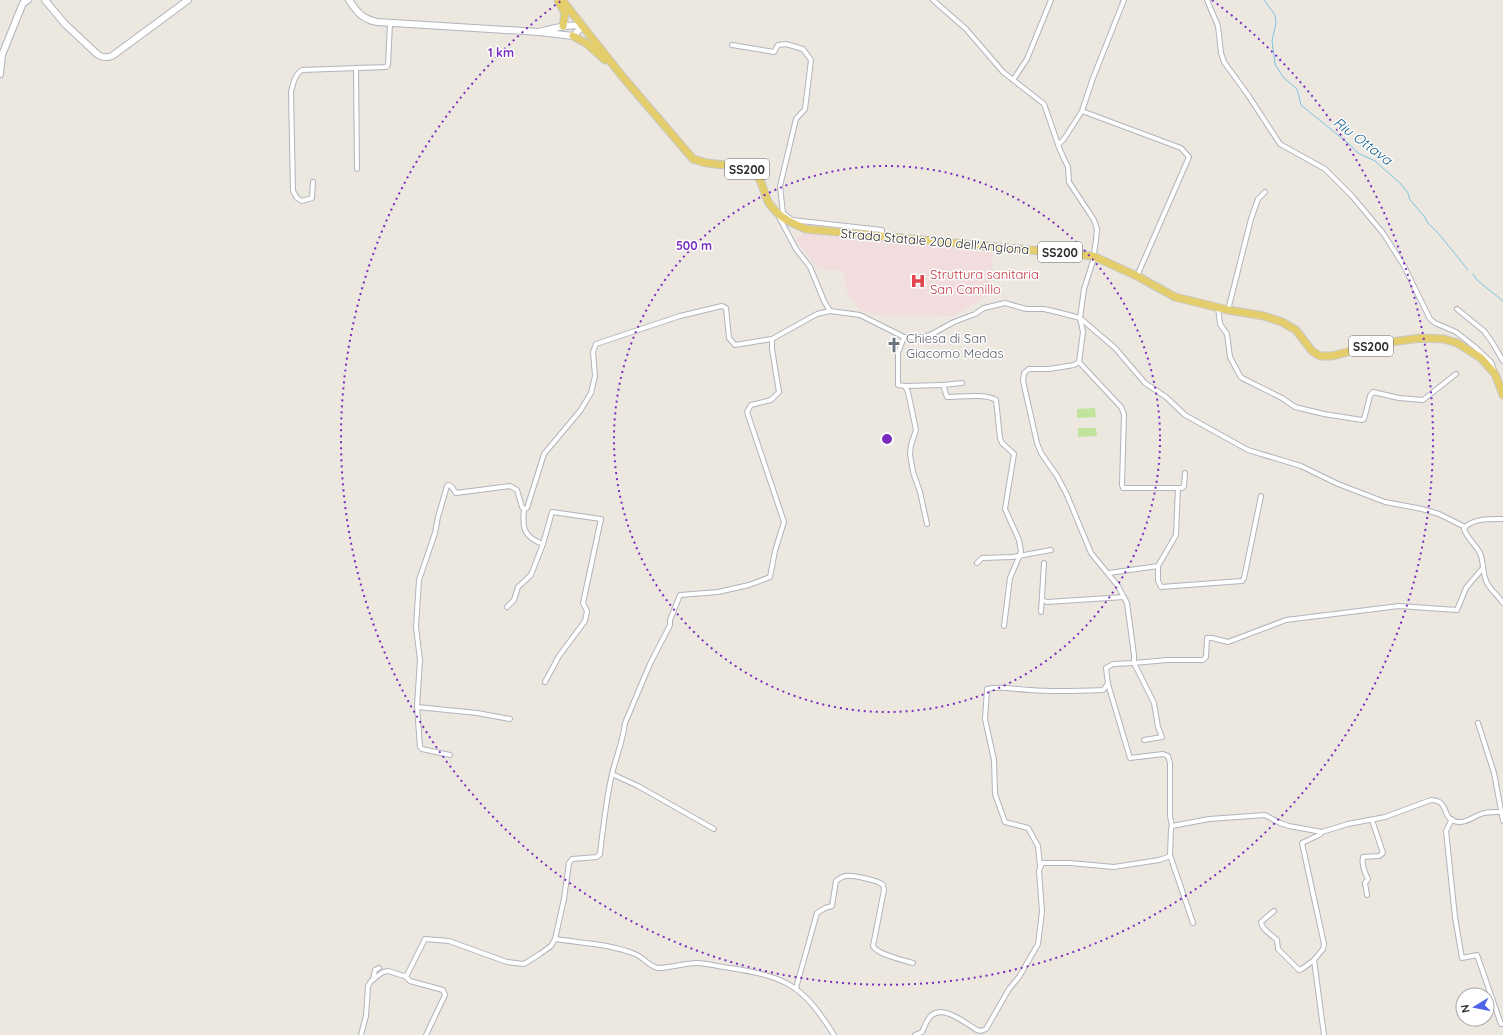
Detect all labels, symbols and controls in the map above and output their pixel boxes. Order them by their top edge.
text: 1 km [488,45,514,60]
water label: Riu Ottava [1330,113,1397,170]
road number: SS200 [725,159,769,179]
street label: Strada Statale 200 dell'Anglona [840,225,1030,257]
text: 500 m [676,238,712,253]
road number: SS200 [1038,242,1082,262]
place label: Struttura sanitaria San Camillo [930,266,1039,297]
hospital icon: Struttura sanitaria San Camillo [909,272,927,290]
place label: Chiesa di San Giacomo Medas [906,330,1004,361]
church icon: Chiesa di San Giacomo Medas [885,336,903,354]
road number: SS200 [1349,336,1393,356]
centre of rings [880,432,894,446]
north arrow [1455,987,1495,1027]
text: N [1458,1004,1473,1014]

